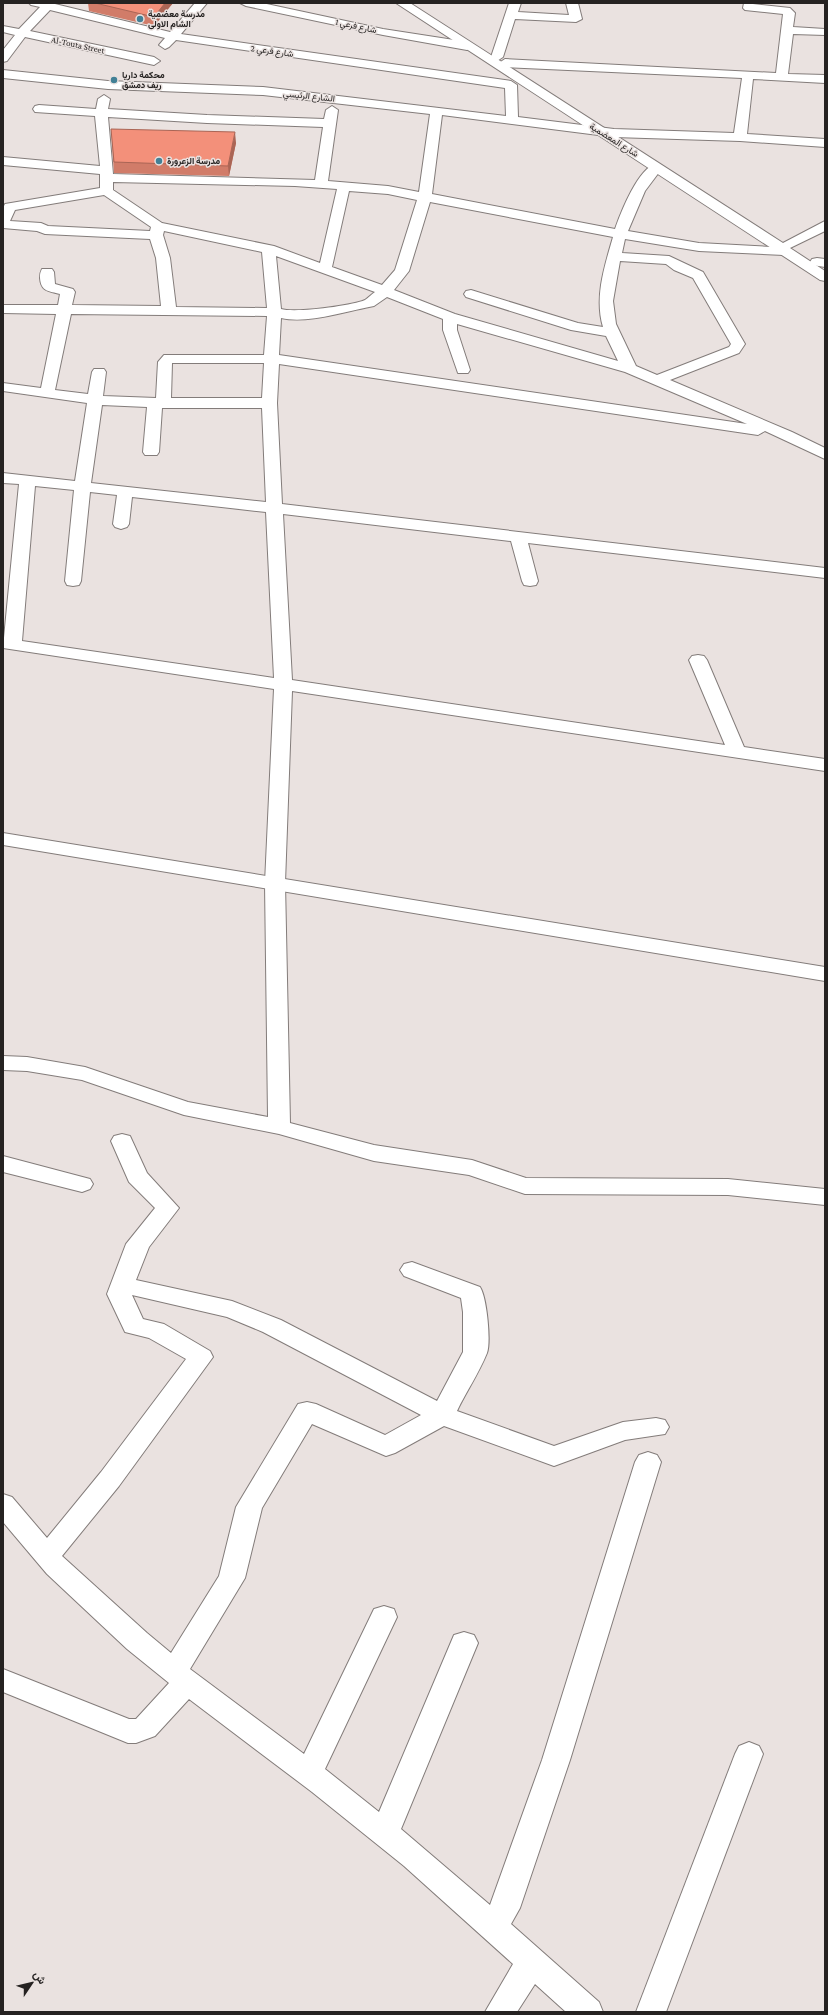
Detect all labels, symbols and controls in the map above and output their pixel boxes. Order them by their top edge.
place label: مدرسة معضمية الشام الاولى [148,9,205,30]
marker: مدرسة معضمية الشام الاولى [135,14,145,24]
street label: شارع فرعي 1 [334,17,378,37]
street label: Al-Touta Street [50,34,107,56]
street label: شارع فرعي 2 [250,43,294,61]
place label: محكمة داريا ريف دمشق [122,70,165,91]
marker: محكمة داريا ريف دمشق [109,75,119,85]
street label: الشارع الرئيسي [282,88,335,106]
street label: شارع المعضمية [587,121,640,160]
marker: مدرسة الزعرورة [154,156,164,166]
place label: مدرسة الزعرورة [167,156,220,167]
north arrow [12,1963,52,2003]
text: ش [31,1968,49,1987]

